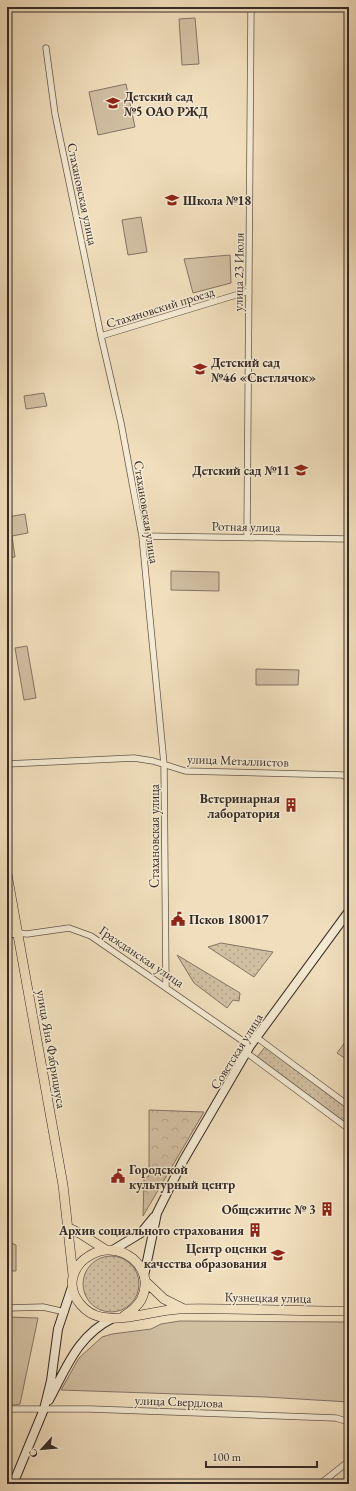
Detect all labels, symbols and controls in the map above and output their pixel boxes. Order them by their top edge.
place label: Детский сад №5 ОАО РЖД [124,88,209,120]
school or university icon: Детский сад №5 ОАО РЖД [105,95,121,111]
street label: Стахановская улица [63,141,102,248]
school or university icon: Школа №18 [164,192,180,208]
place label: Школа №18 [183,192,251,209]
street label: улица 23 Июля [229,232,248,312]
street label: Стахановский проезд [104,283,216,332]
place label: Детский сад №46 «Светлячок» [211,354,316,386]
school or university icon: Детский сад №46 «Светлячок» [192,361,208,377]
street label: Стахановская улица [130,459,163,566]
place label: Детский сад №11 [192,462,290,479]
school or university icon: Детский сад №11 [293,462,309,478]
street label: Ротная улица [211,517,281,536]
street label: улица Металлистов [187,750,290,771]
street label: Стахановская улица [146,783,163,888]
place label: Ветеринарная лаборатория [200,790,280,822]
building icon: Ветеринарная лаборатория [283,797,299,813]
public building icon: Псков 180017 [170,911,186,927]
place label: Псков 180017 [189,911,269,928]
street label: Гражданская улица [96,922,188,992]
street label: улица Яна Фабрициуса [33,988,70,1111]
street label: Советская улица [206,1009,267,1093]
place label: Городской культурный центр [129,1161,235,1193]
public building icon: Городской культурный центр [110,1168,126,1184]
place label: Общежитие № 3 [222,1201,316,1218]
building icon: Общежитие № 3 [319,1201,335,1217]
place label: Архив социального страхования [58,1222,244,1239]
building icon: Архив социального страхования [247,1222,263,1238]
place label: Центр оценки качества образования [144,1240,267,1272]
school or university icon: Центр оценки качества образования [270,1247,286,1263]
street label: Кузнецкая улица [224,1288,312,1307]
street label: улица Свердлова [134,1391,224,1412]
north arrow [22,1429,62,1469]
scale bar [206,1443,317,1469]
text: С [25,1447,41,1460]
text: 100 m [212,1449,242,1465]

